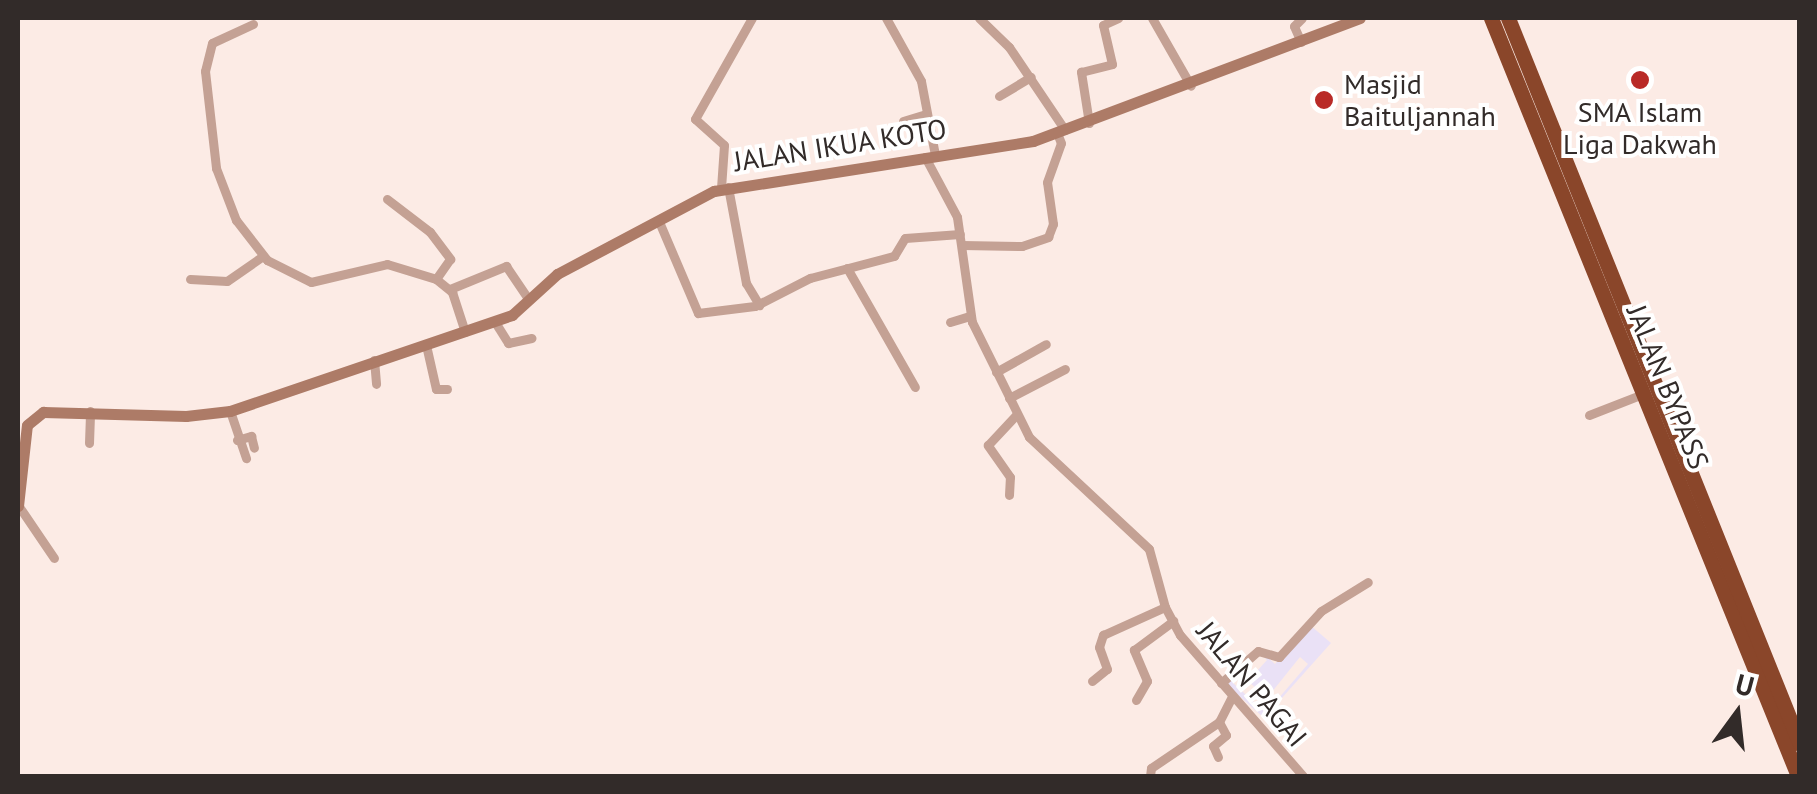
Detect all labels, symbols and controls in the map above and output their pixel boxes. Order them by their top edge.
place label: Masjid Baituljannah [1344,67,1496,133]
marker: SMA Islam Liga Dakwah [1629,69,1651,91]
marker: Masjid Baituljannah [1313,89,1335,111]
place label: SMA Islam Liga Dakwah [1563,95,1717,161]
street label: JALAN IKUA KOTO [731,112,949,178]
street label: JALAN BYPASS [1620,300,1716,474]
street label: JALAN PAGAI [1190,615,1314,753]
north arrow [1687,664,1787,764]
text: U [1732,664,1758,705]

